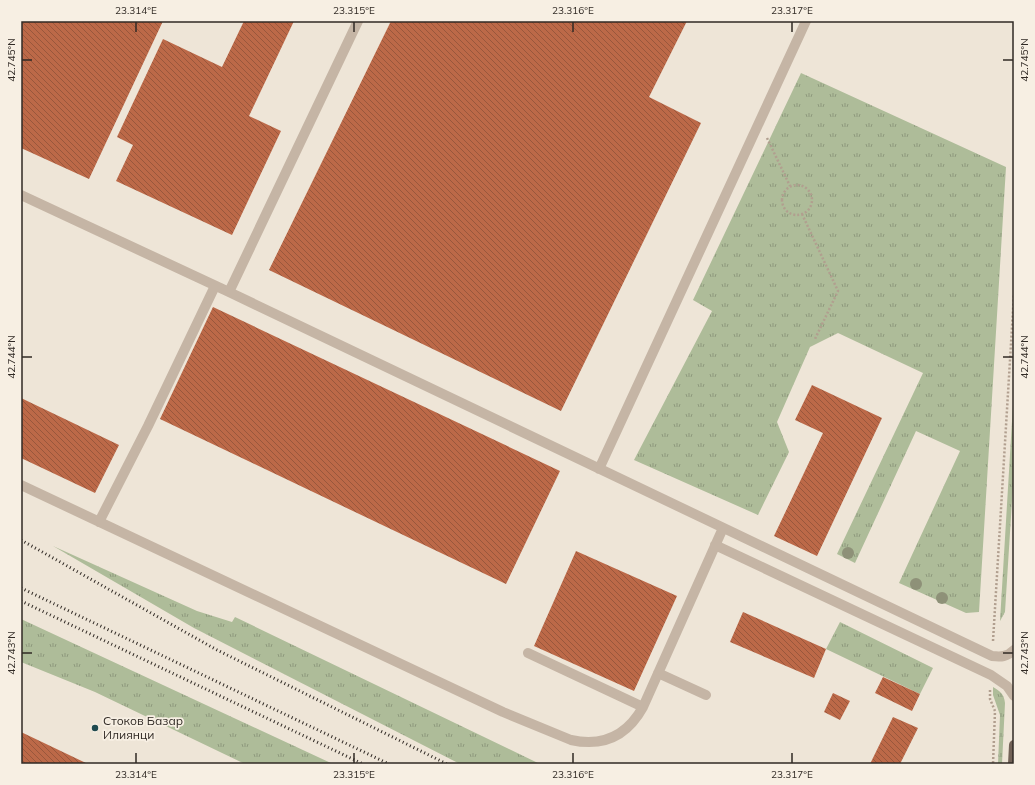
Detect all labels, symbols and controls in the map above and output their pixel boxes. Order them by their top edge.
text: 23.314°E [115,4,157,17]
text: 23.315°E [333,4,375,17]
text: 23.316°E [552,4,594,17]
text: 23.317°E [771,4,813,17]
text: 42.745°N [5,38,18,82]
text: 42.745°N [1018,38,1031,82]
text: 42.744°N [5,335,18,379]
text: 42.744°N [1018,335,1031,379]
text: 42.743°N [5,631,18,675]
text: 42.743°N [1018,631,1031,675]
place label: Стоков Базар Илиянци [103,713,183,742]
marker: Стоков Базар Илиянци [90,723,100,733]
text: 23.314°E [115,768,157,781]
text: 23.315°E [333,768,375,781]
text: 23.316°E [552,768,594,781]
text: 23.317°E [771,768,813,781]

